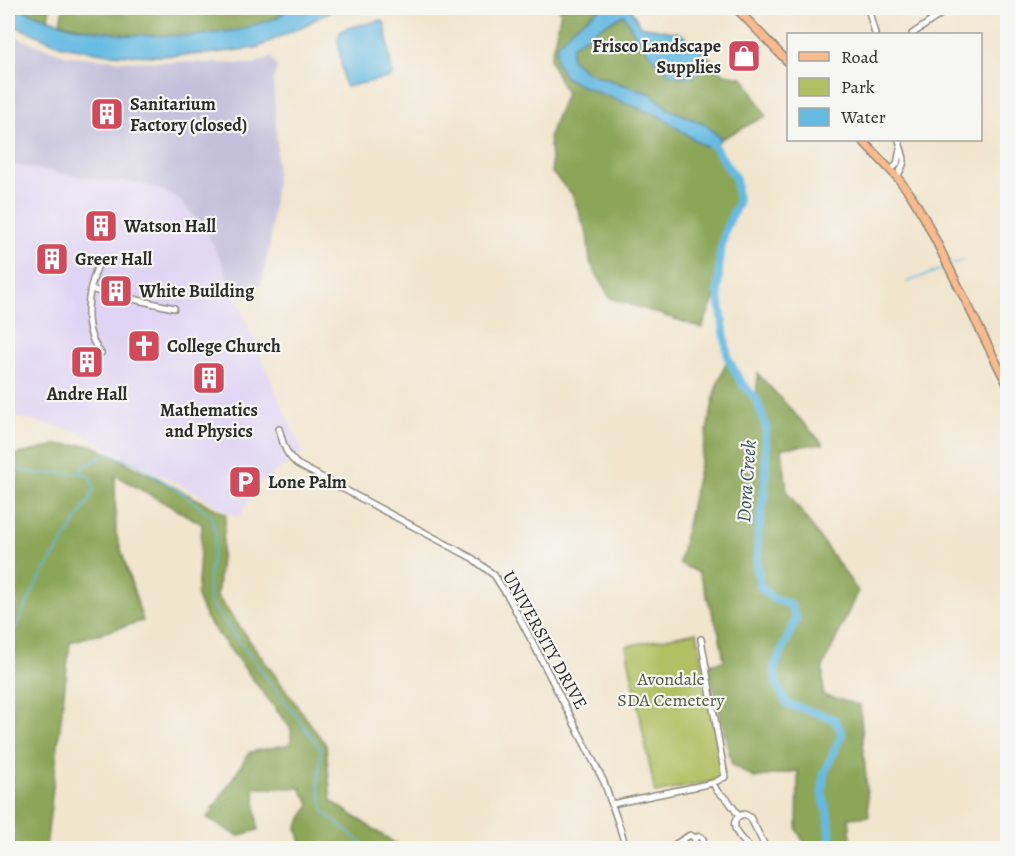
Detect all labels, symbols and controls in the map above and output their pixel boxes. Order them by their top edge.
legend [787,33,982,141]
place label: Frisco Landscape Supplies [592,34,721,79]
shop icon: Frisco Landscape Supplies [726,38,762,74]
text: Road [841,45,879,69]
text: Park [841,75,875,99]
place label: Sanitarium Factory (closed) [130,92,247,137]
building icon: Sanitarium Factory (closed) [89,96,125,132]
text: Water [840,105,886,129]
building icon: Watson Hall [83,208,119,244]
place label: Watson Hall [123,214,216,238]
building icon: Greer Hall [34,241,70,277]
place label: Greer Hall [75,247,152,271]
building icon: White Building [98,273,134,309]
place label: White Building [138,279,255,303]
church icon: College Church [126,328,162,364]
place label: College Church [167,334,281,358]
building icon: Andre Hall [69,344,105,380]
building icon: Mathematics and Physics [191,360,227,396]
place label: Andre Hall [46,382,128,406]
place label: Mathematics and Physics [160,398,258,443]
water label: Dora Creek [730,439,763,523]
parking icon: Lone Palm [227,464,263,500]
place label: Lone Palm [268,470,347,494]
street label: UNIVERSITY DRIVE [497,566,593,714]
park label: Avondale SDA Cemetery [617,667,726,712]

